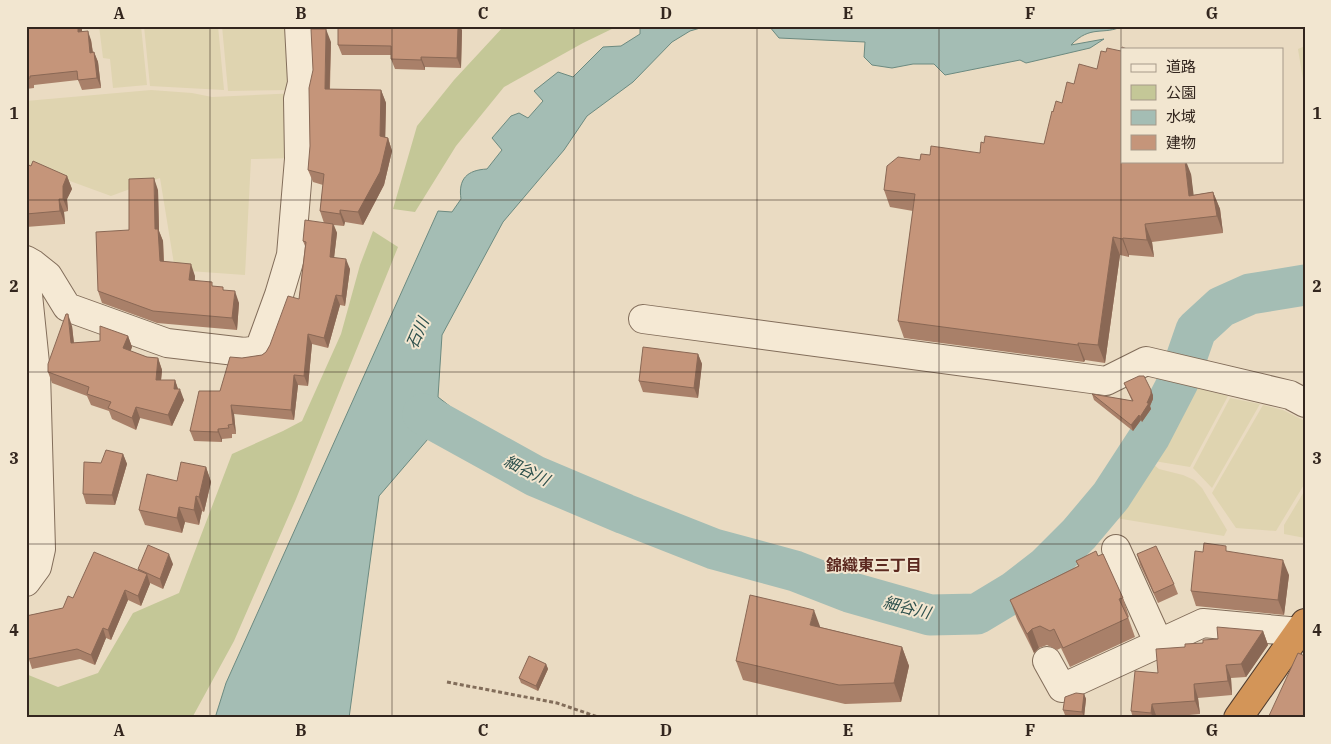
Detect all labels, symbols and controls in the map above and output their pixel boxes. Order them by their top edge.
text: A [113,3,125,23]
text: B [295,3,307,23]
text: C [478,3,488,23]
text: D [660,3,672,23]
text: E [843,3,853,23]
text: F [1025,3,1035,23]
text: G [1206,3,1218,23]
legend [1121,48,1284,162]
text: 道路 [1166,57,1196,76]
text: 公園 [1166,83,1196,102]
text: 1 [9,103,19,123]
text: 1 [1312,103,1322,123]
text: 水域 [1166,107,1196,126]
text: 建物 [1166,133,1196,152]
text: 2 [9,276,19,296]
text: 2 [1312,276,1322,296]
water label: 石川 [401,312,433,352]
text: 3 [9,448,19,468]
text: 3 [1312,448,1322,468]
water label: 細谷川 [501,450,555,490]
district label: 錦織東三丁目 [826,555,922,575]
water label: 細谷川 [881,591,935,623]
text: 4 [9,620,19,640]
text: 4 [1312,620,1322,640]
text: A [113,720,125,740]
text: B [295,720,307,740]
text: C [478,720,488,740]
text: D [660,720,672,740]
text: E [843,720,853,740]
text: F [1025,720,1035,740]
text: G [1206,720,1218,740]

